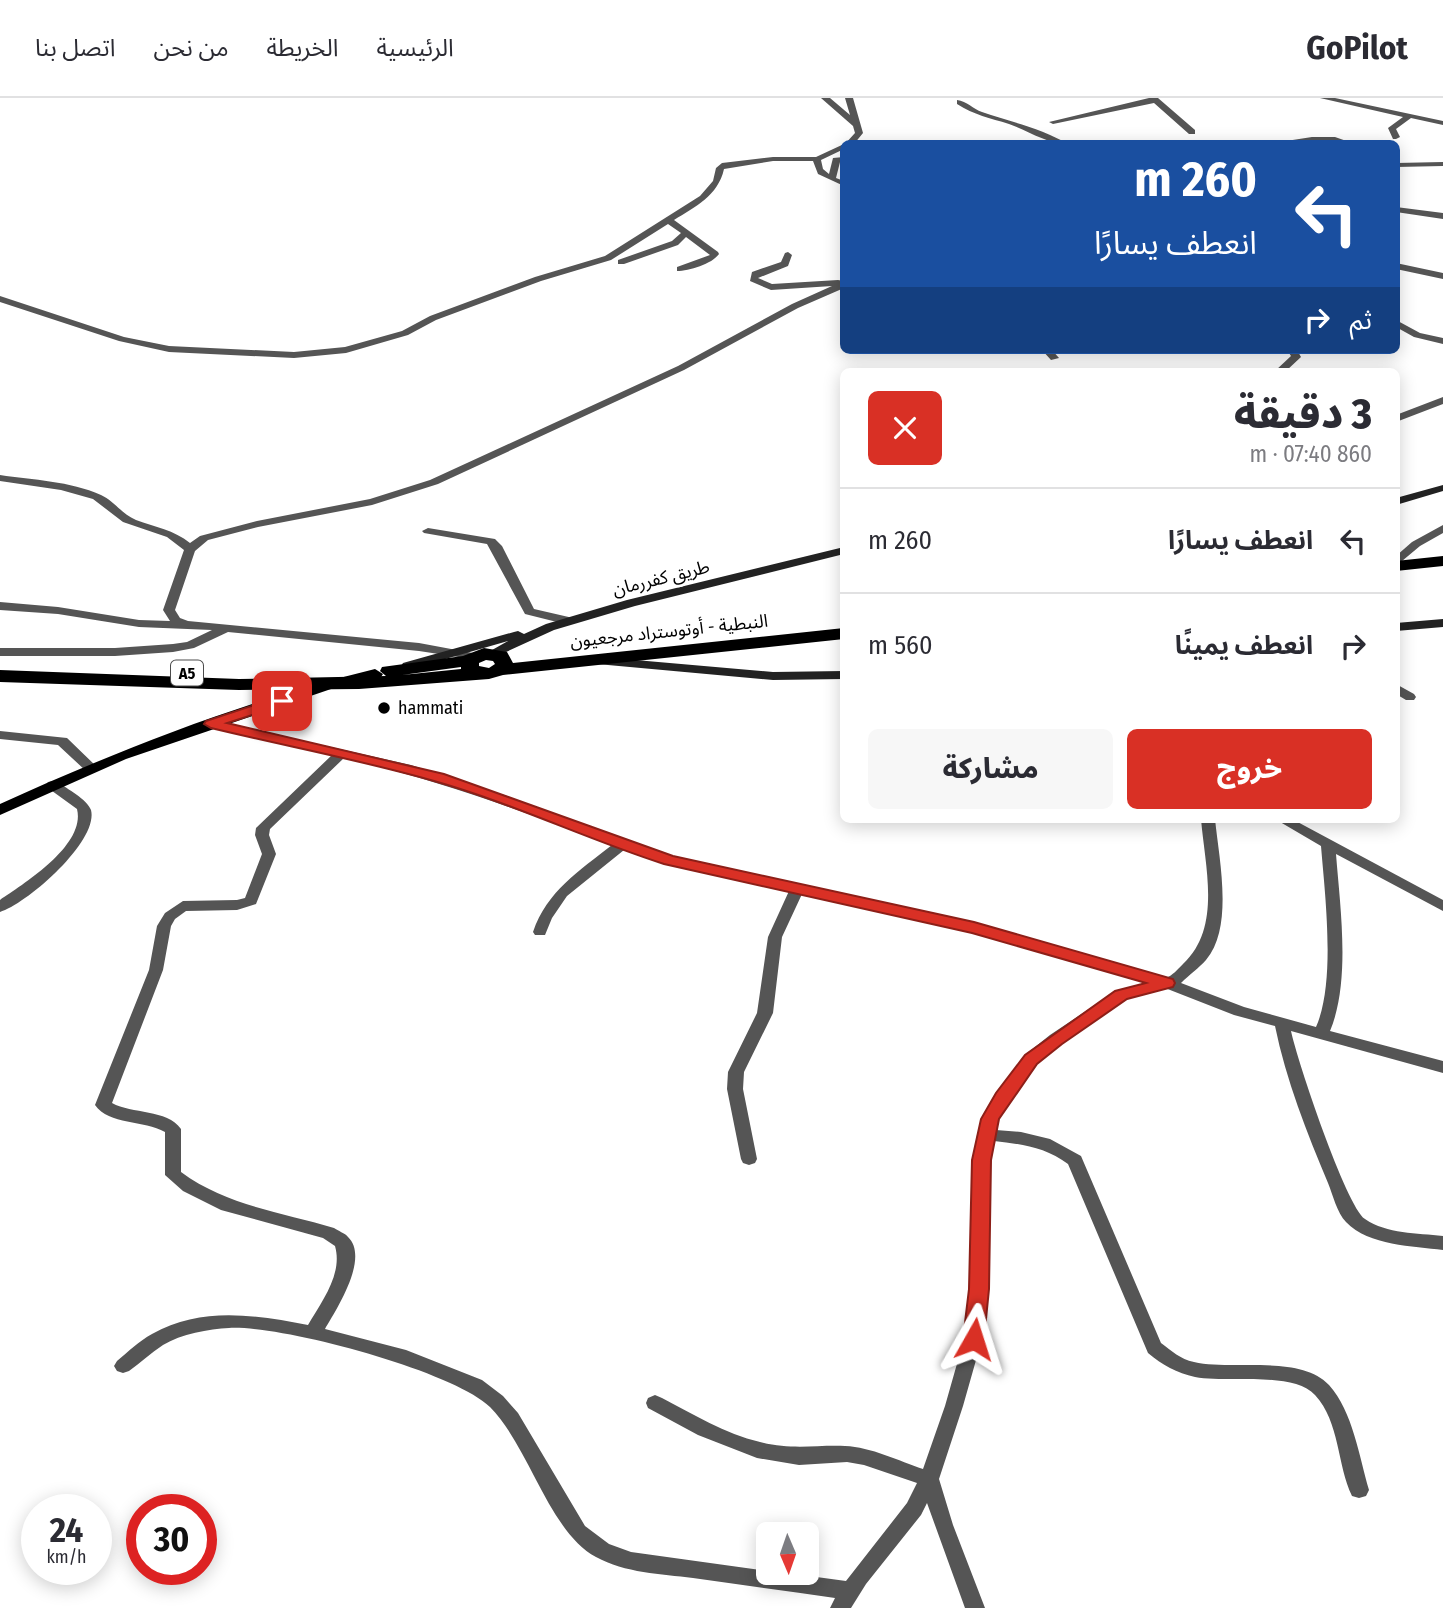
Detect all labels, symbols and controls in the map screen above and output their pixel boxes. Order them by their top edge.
text: GoPilot [1306,28,1408,68]
text: اتصل بنا [35,34,116,62]
text: من نحن [154,34,229,62]
text: الخريطة [267,34,338,62]
text: الرئيسية [376,34,454,62]
text: 260 m [1134,150,1257,209]
icon: left [1281,168,1372,259]
text: انعطف يسارًا [1094,224,1257,262]
icon: right [1298,301,1336,339]
text: ثم [1350,305,1372,336]
text: 3 دقيقة [1234,389,1372,439]
button: close [868,391,942,465]
text: 860 m · 07:40 [1250,440,1372,468]
icon: left [1334,522,1372,560]
text: 260 m [868,525,932,556]
text: انعطف يسارًا [1168,525,1313,556]
street label: طريق كفررمان [610,555,712,601]
street label: النبطية - أوتوستراد مرجعيون [569,609,769,652]
icon: right [1334,627,1372,665]
text: 560 m [868,630,933,661]
text: انعطف يمينًا [1175,630,1313,661]
road number: A5 [171,660,203,686]
pin [252,671,312,731]
icon: arrive [263,682,301,720]
place label: hammati [398,697,463,719]
marker: hammati [376,700,392,716]
button: مشاركة [868,729,1113,809]
button: خروج [1127,729,1372,809]
position arrow [937,1302,1011,1376]
speed limit sign: 30 [126,1494,217,1585]
text: 24 [50,1509,83,1551]
north arrow [756,1522,819,1586]
map controls [756,1522,819,1585]
text: km/h [46,1546,87,1568]

